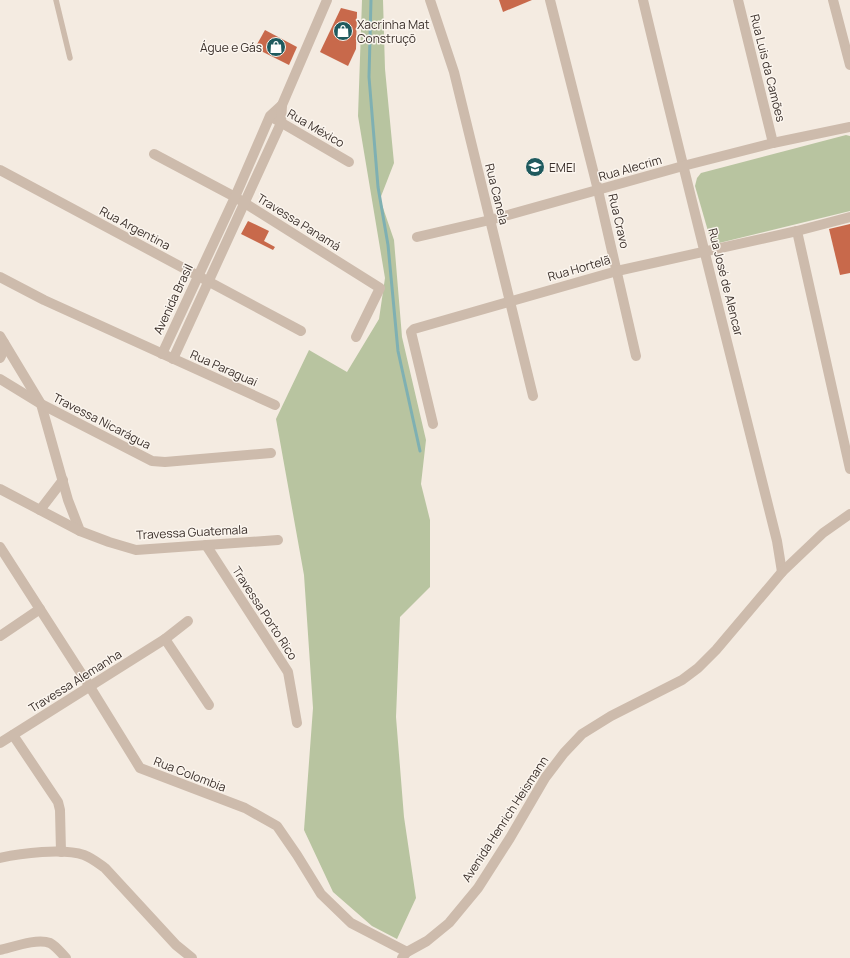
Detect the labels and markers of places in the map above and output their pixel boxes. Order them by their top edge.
place label: Xacrinha Mat Construçõ [357,16,430,47]
shop icon: Xacrinha Mat Construçõ [332,20,354,42]
shop icon: Águe e Gás [265,36,287,58]
place label: Águe e Gás [200,39,262,56]
school or university icon: EMEI [524,156,546,178]
place label: EMEI [549,159,576,176]

